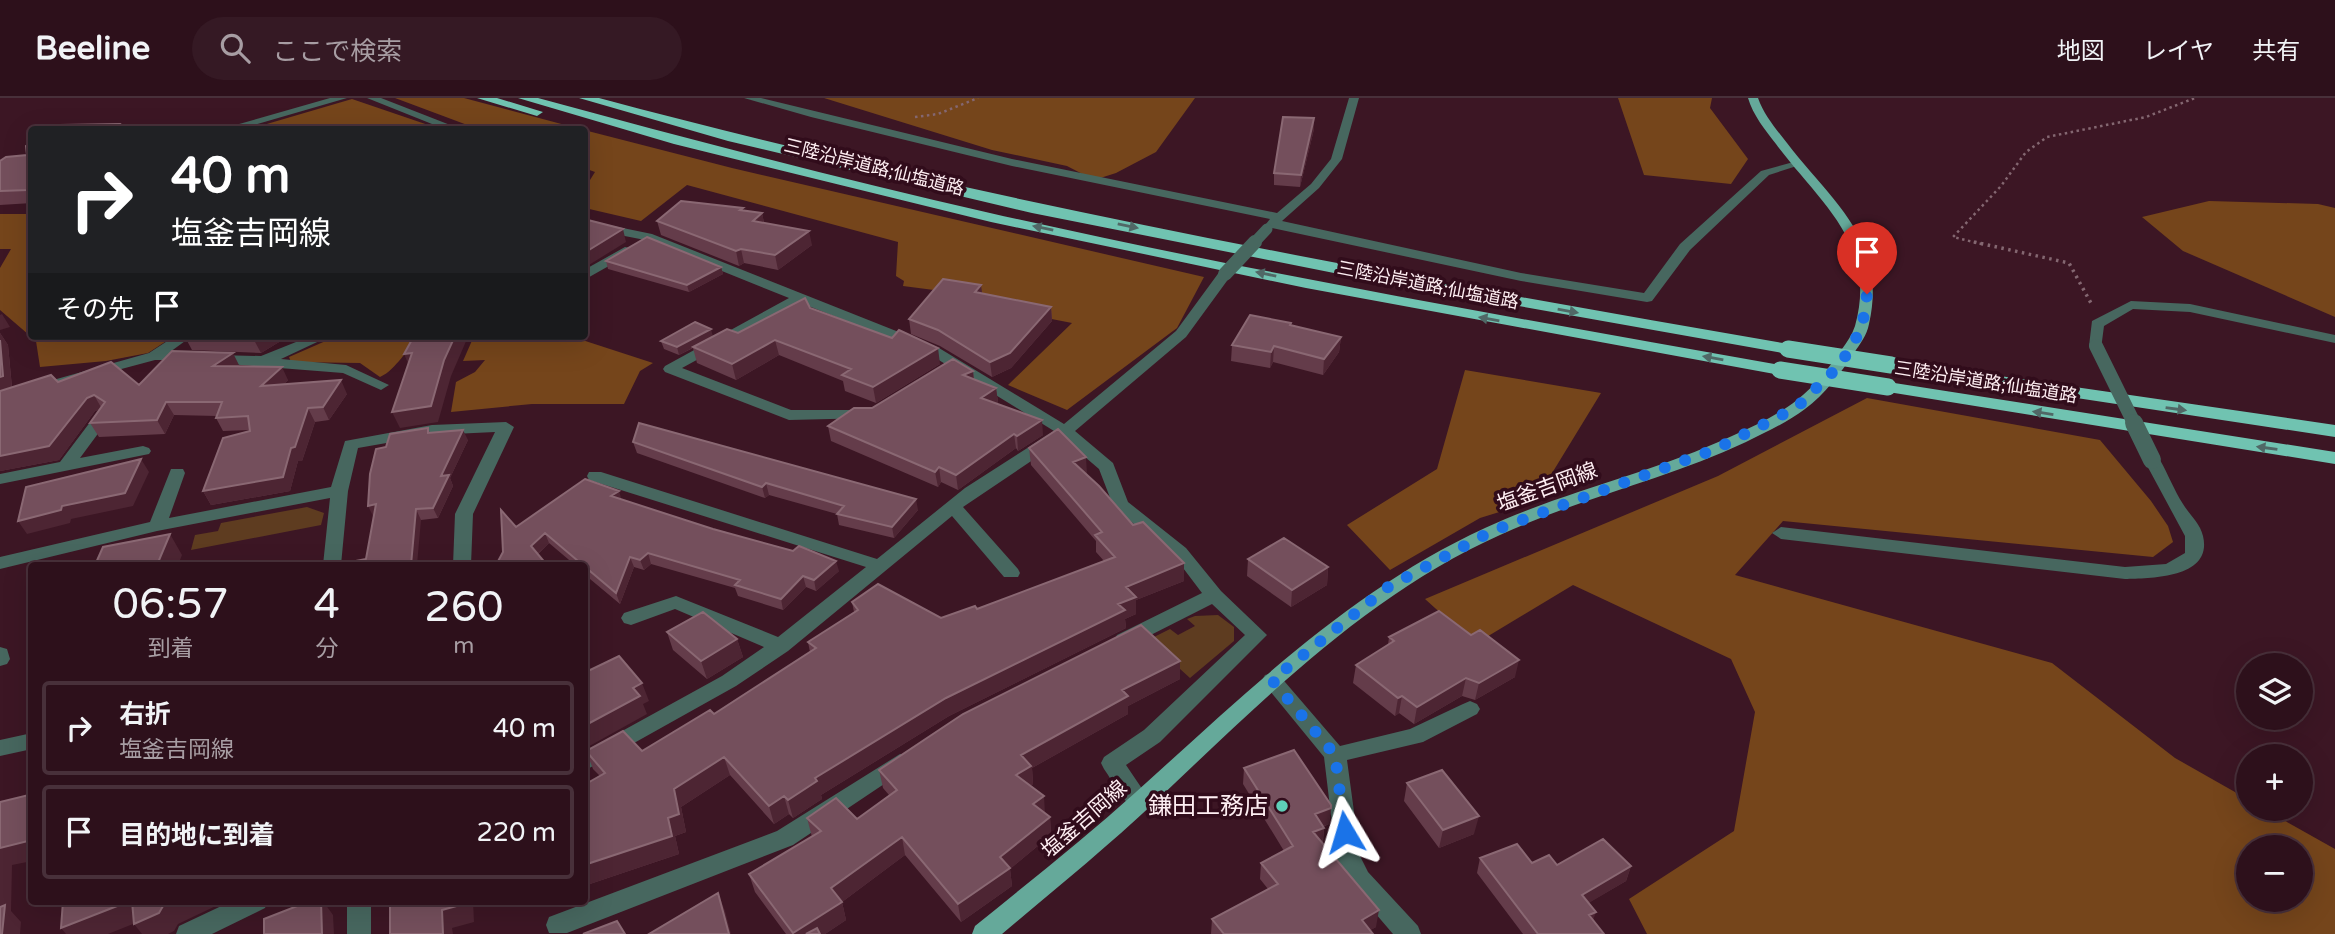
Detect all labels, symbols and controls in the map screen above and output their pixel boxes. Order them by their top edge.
search box [192,17,682,80]
text: Beeline [35,29,150,68]
icon: search [216,29,254,67]
text: ここで検索 [272,36,402,67]
text: 地図 [2057,37,2105,66]
text: レイヤ [2143,37,2214,66]
text: 共有 [2252,37,2300,66]
street label: 三陸沿岸道路;仙塩道路 [782,134,966,200]
text: 40 m [171,147,290,206]
icon: right [56,154,147,245]
text: 塩釜吉岡線 [171,215,331,253]
one-way arrow [1117,221,1139,232]
one-way arrow [1032,222,1054,233]
pin [1837,222,1897,294]
icon: arrive [1848,233,1886,271]
street label: 三陸沿岸道路;仙塩道路 [1335,257,1521,313]
one-way arrow [1255,268,1277,279]
icon: arrive [148,287,186,325]
text: その先 [56,294,134,325]
one-way arrow [1557,306,1579,317]
one-way arrow [1478,313,1500,324]
one-way arrow [1702,352,1724,363]
street label: 三陸沿岸道路;仙塩道路 [1893,357,2079,407]
one-way arrow [2166,404,2188,415]
one-way arrow [2032,407,2054,418]
one-way arrow [2256,442,2278,453]
street label: 塩釜吉岡線 [1494,458,1601,517]
text: 06:57 [113,579,229,630]
text: 4 [313,579,340,630]
text: 260 [424,582,503,633]
text: m [453,632,474,660]
text: 到着 [148,635,194,663]
text: 分 [315,635,338,663]
map controls [2236,653,2313,912]
button: layers [2236,653,2313,730]
text: 右折 [119,699,171,730]
icon: right [60,709,98,747]
text: 40 m [493,713,556,744]
text: 塩釜吉岡線 [119,736,234,764]
button: + [2236,744,2313,821]
street label: 塩釜吉岡線 [1037,776,1132,863]
place label: 鎌田工務店 [1148,792,1268,821]
position arrow [1308,795,1382,869]
marker: 鎌田工務店 [1274,798,1290,814]
icon: arrive [60,813,98,851]
text: 220 m [476,817,556,848]
text: 目的地に到着 [119,820,275,851]
button: − [2236,835,2313,912]

